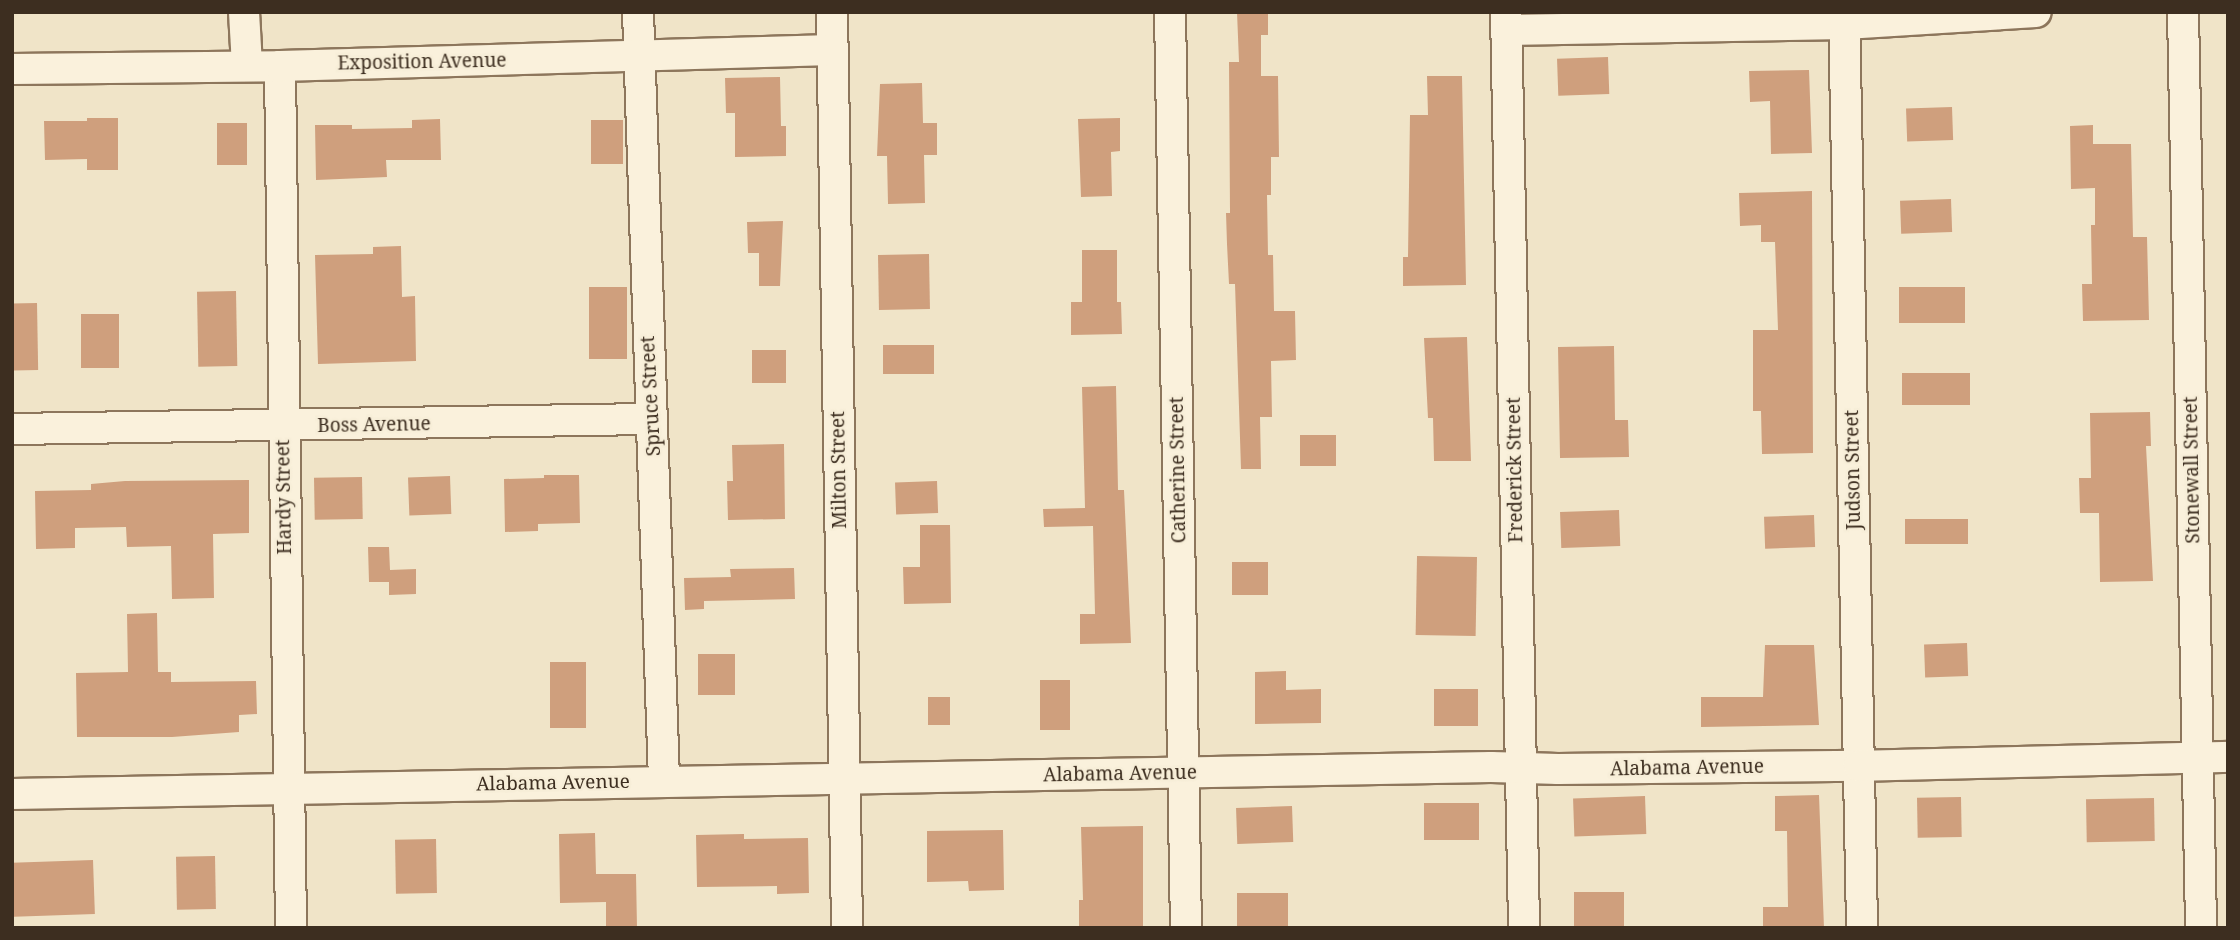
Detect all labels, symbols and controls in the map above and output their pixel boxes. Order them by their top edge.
street label: Exposition Avenue [337,49,507,75]
street label: Spruce Street [636,335,666,457]
street label: Catherine Street [1165,396,1191,544]
street label: Stonewall Street [2179,396,2205,544]
street label: Frederick Street [1502,397,1528,543]
street label: Judson Street [1841,410,1865,530]
street label: Milton Street [827,411,851,529]
street label: Boss Avenue [317,413,431,437]
street label: Hardy Street [272,439,296,555]
street label: Alabama Avenue [1610,755,1764,781]
street label: Alabama Avenue [1043,761,1197,787]
street label: Alabama Avenue [476,770,630,796]

